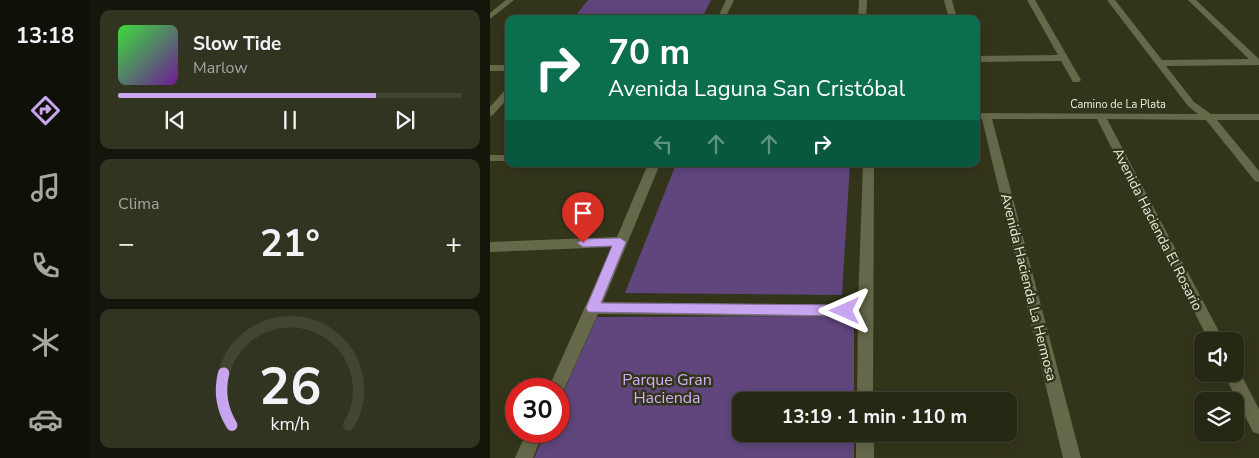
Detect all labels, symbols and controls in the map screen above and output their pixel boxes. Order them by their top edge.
text: 13:18 [16,21,74,51]
text: 70 m [608,29,690,76]
text: Slow Tide [193,31,281,57]
icon: right [525,35,590,100]
text: Marlow [193,57,248,79]
text: Avenida Laguna San Cristóbal [608,74,905,104]
icon: directions [28,93,63,128]
street label: Camino de La Plata [1070,97,1166,112]
icon: previous [161,106,189,134]
icon: pause [276,106,304,134]
icon: next [391,106,419,134]
icon: left [649,130,677,158]
icon: ahead [702,130,730,158]
icon: ahead [755,130,783,158]
icon: right [808,130,836,158]
street label: Avenida Hacienda El Rosario [1108,145,1207,314]
icon: music [28,170,63,205]
street label: Avenida Hacienda La Hermosa [996,191,1061,383]
pin [562,192,604,243]
text: Clima [118,193,159,215]
icon: arrive [569,199,597,227]
text: 21° [260,218,320,269]
text: − [118,225,135,263]
text: + [445,225,462,263]
icon: phone [28,248,63,283]
position arrow [818,284,870,336]
icon: climate [28,325,63,360]
map controls [1194,332,1244,442]
button: sound [1194,332,1244,382]
text: 26 [259,351,321,422]
park label: Parque Gran Hacienda [622,369,712,409]
speed limit sign: 30 [505,378,570,443]
button: layers [1194,392,1244,442]
icon: car [28,402,63,437]
text: 13:19 · 1 min · 110 m [782,404,967,430]
text: km/h [270,412,310,436]

